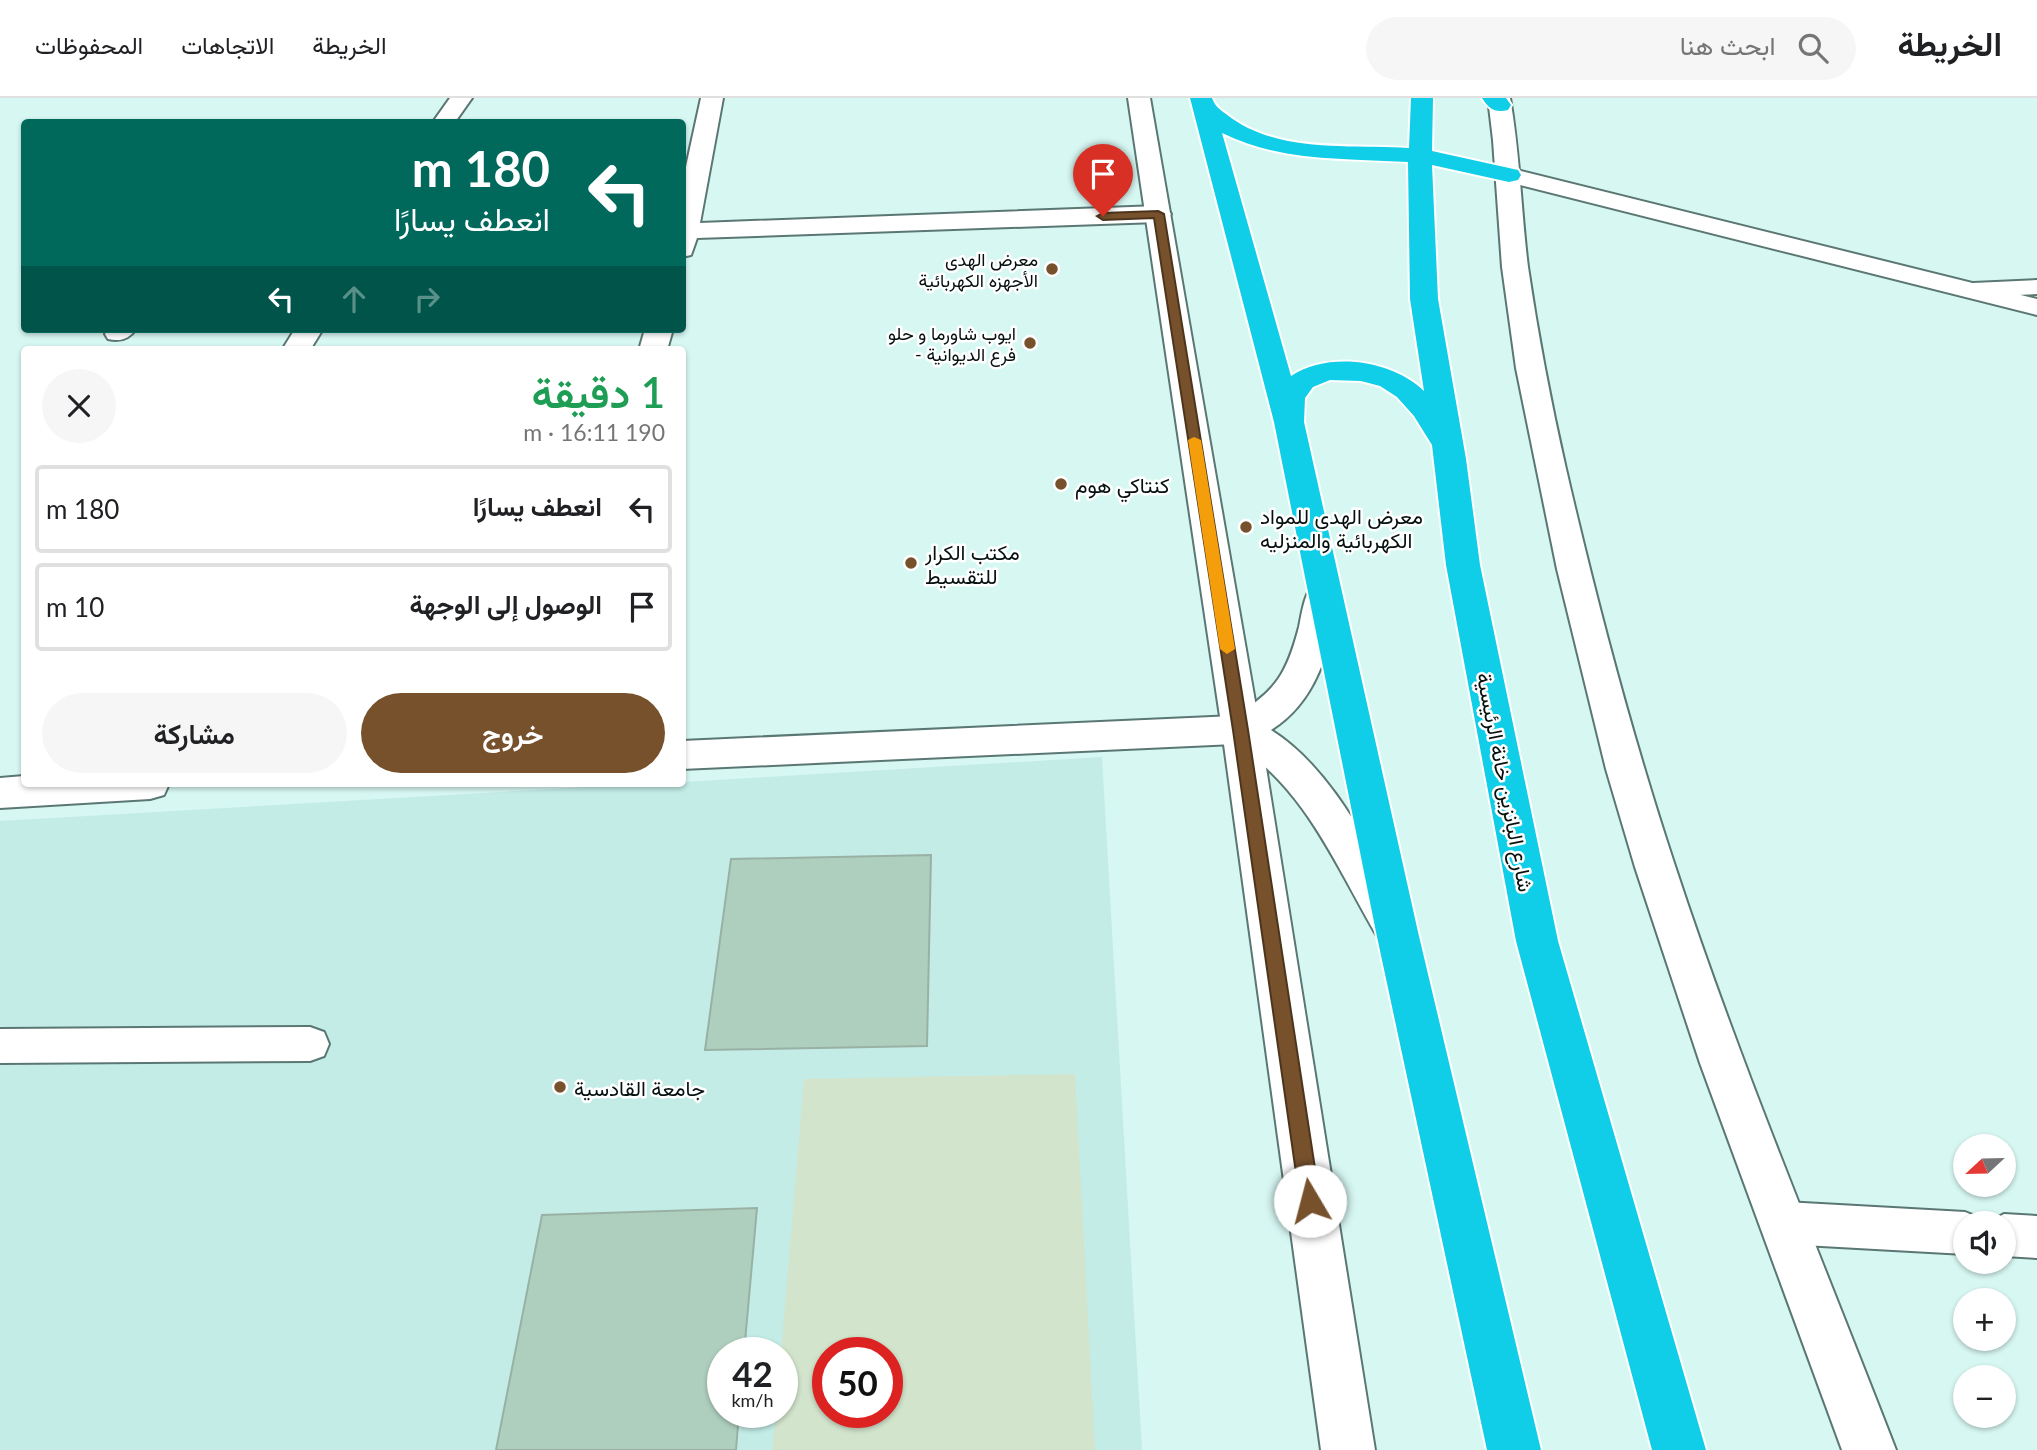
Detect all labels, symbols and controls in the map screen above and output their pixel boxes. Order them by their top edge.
search box [1366,17,1856,80]
text: الخريطة [1898,23,2002,63]
text: ابحث هنا [1680,29,1776,61]
icon: search [1794,29,1832,67]
text: المحفوظات [35,30,143,59]
text: الاتجاهات [181,30,274,59]
text: الخريطة [312,30,387,59]
text: 180 m [412,139,550,197]
pin [1073,144,1133,216]
icon: left [574,147,665,238]
icon: arrive [1084,155,1122,193]
text: انعطف يسارًا [394,199,550,238]
place label: معرض الهدى الأجهزه الكهربائية [919,248,1038,292]
marker: معرض الهدى الأجهزه الكهربائية [1044,261,1060,277]
icon: left [262,280,300,318]
icon: ahead [335,280,373,318]
icon: right [408,280,446,318]
place label: ايوب شاورما و حلو - فرع الديوانية [888,322,1016,367]
marker: ايوب شاورما و حلو - فرع الديوانية [1022,335,1038,351]
text: 1 دقيقة [532,367,665,417]
button: close [42,369,116,443]
text: 190 m · 16:11 [523,418,665,446]
place label: كنتاكي هوم [1075,472,1170,503]
marker: كنتاكي هوم [1053,476,1069,492]
text: انعطف يسارًا [473,490,602,522]
icon: left [623,490,661,528]
text: 180 m [46,493,119,525]
place label: معرض الهدى للمواد الكهربائية والمنزليه [1260,503,1423,554]
marker: معرض الهدى للمواد الكهربائية والمنزليه [1238,519,1254,535]
place label: مكتب الكرار للتقسيط [924,539,1020,589]
marker: مكتب الكرار للتقسيط [903,555,919,571]
text: الوصول إلى الوجهة [410,588,602,620]
icon: arrive [623,588,661,626]
text: 10 m [46,591,104,623]
street label: شارع البانزين خانة الرئيسية [1470,670,1540,894]
button: مشاركة [42,693,347,773]
button: خروج [361,693,665,773]
place label: جامعة القادسية [574,1075,705,1101]
marker: جامعة القادسية [552,1079,568,1095]
north arrow [1953,1134,2016,1197]
map controls [1953,1134,2016,1428]
position arrow [1273,1164,1347,1238]
button: sound [1953,1211,2016,1274]
button: + [1953,1288,2016,1351]
speed limit sign: 50 [812,1337,903,1428]
text: 42 [732,1352,773,1394]
button: − [1953,1365,2016,1428]
text: km/h [731,1389,774,1411]

